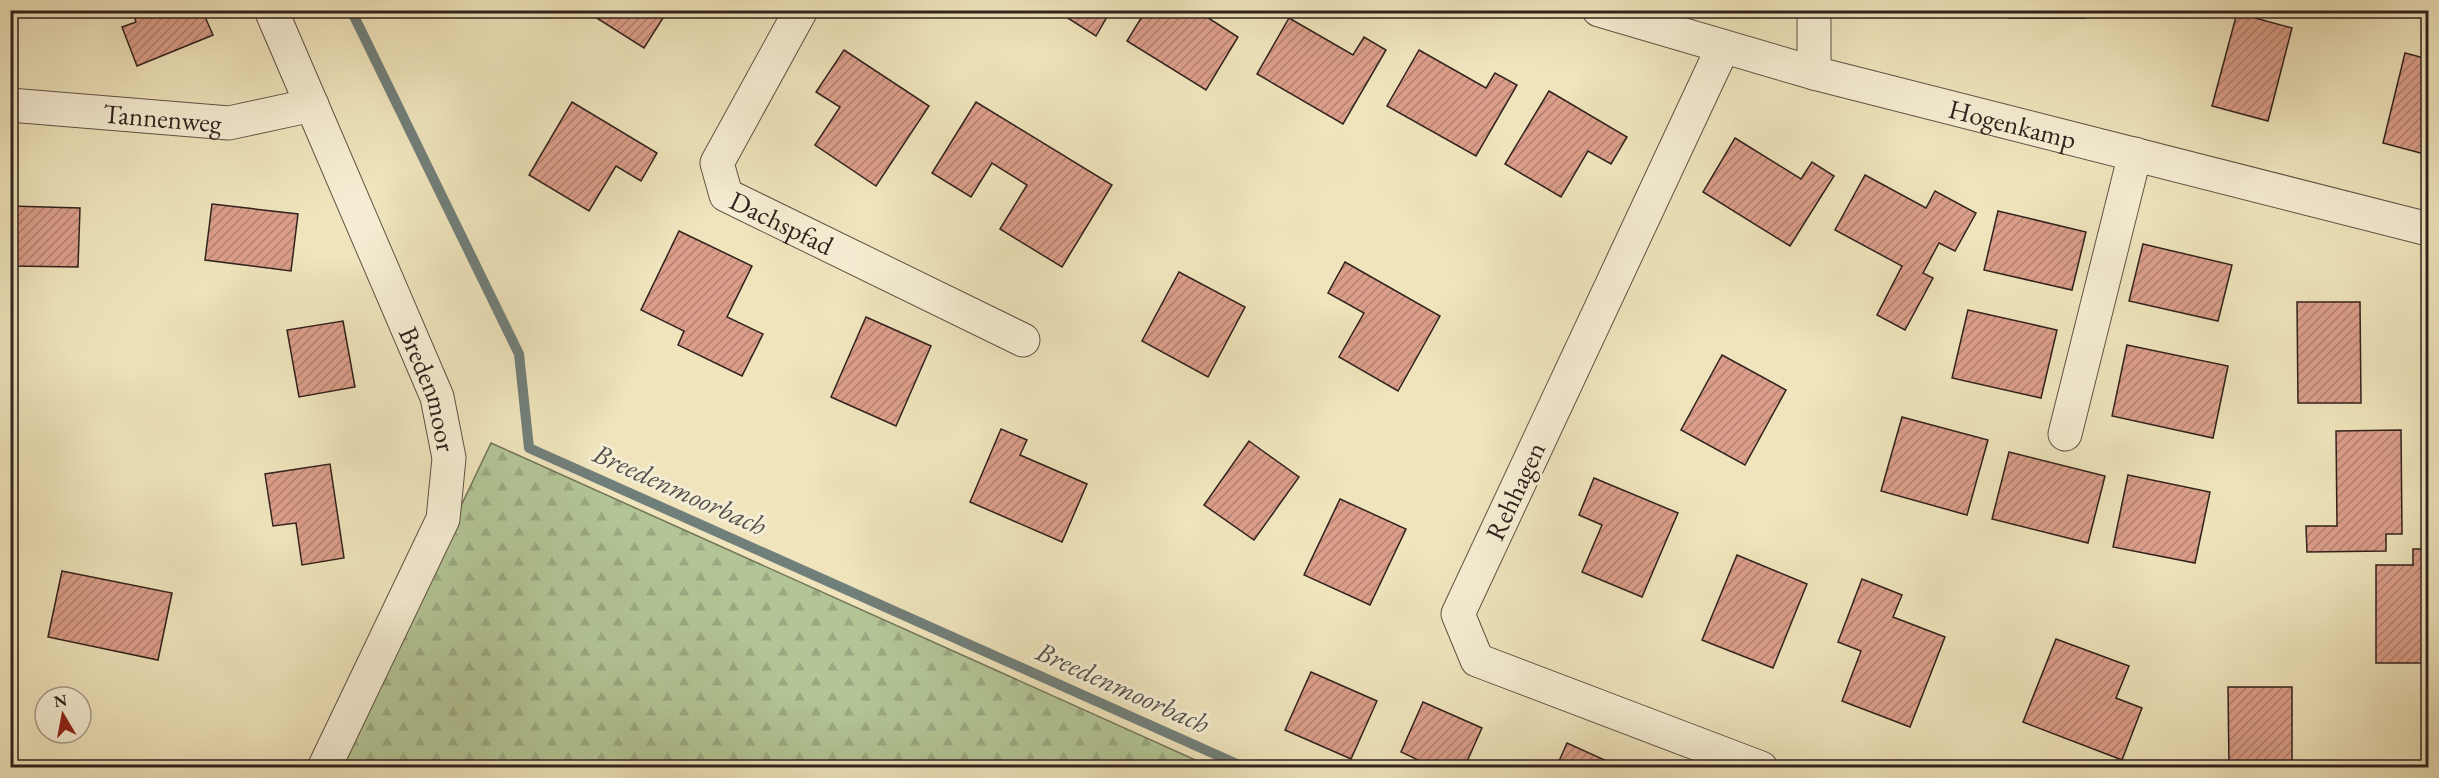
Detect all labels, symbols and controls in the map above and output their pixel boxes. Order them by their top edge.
street label: Hogenkamp [1945,90,2080,156]
street label: Tannenweg [102,95,223,140]
street label: Dachspfad [724,182,840,263]
street label: Bredenmoor [391,321,465,454]
water label: Breedenmoorbach [587,434,773,543]
street label: Rehhagen [1477,436,1553,546]
water label: Breedenmoorbach [1030,632,1216,741]
north arrow [33,685,93,745]
text: N [52,689,69,712]

